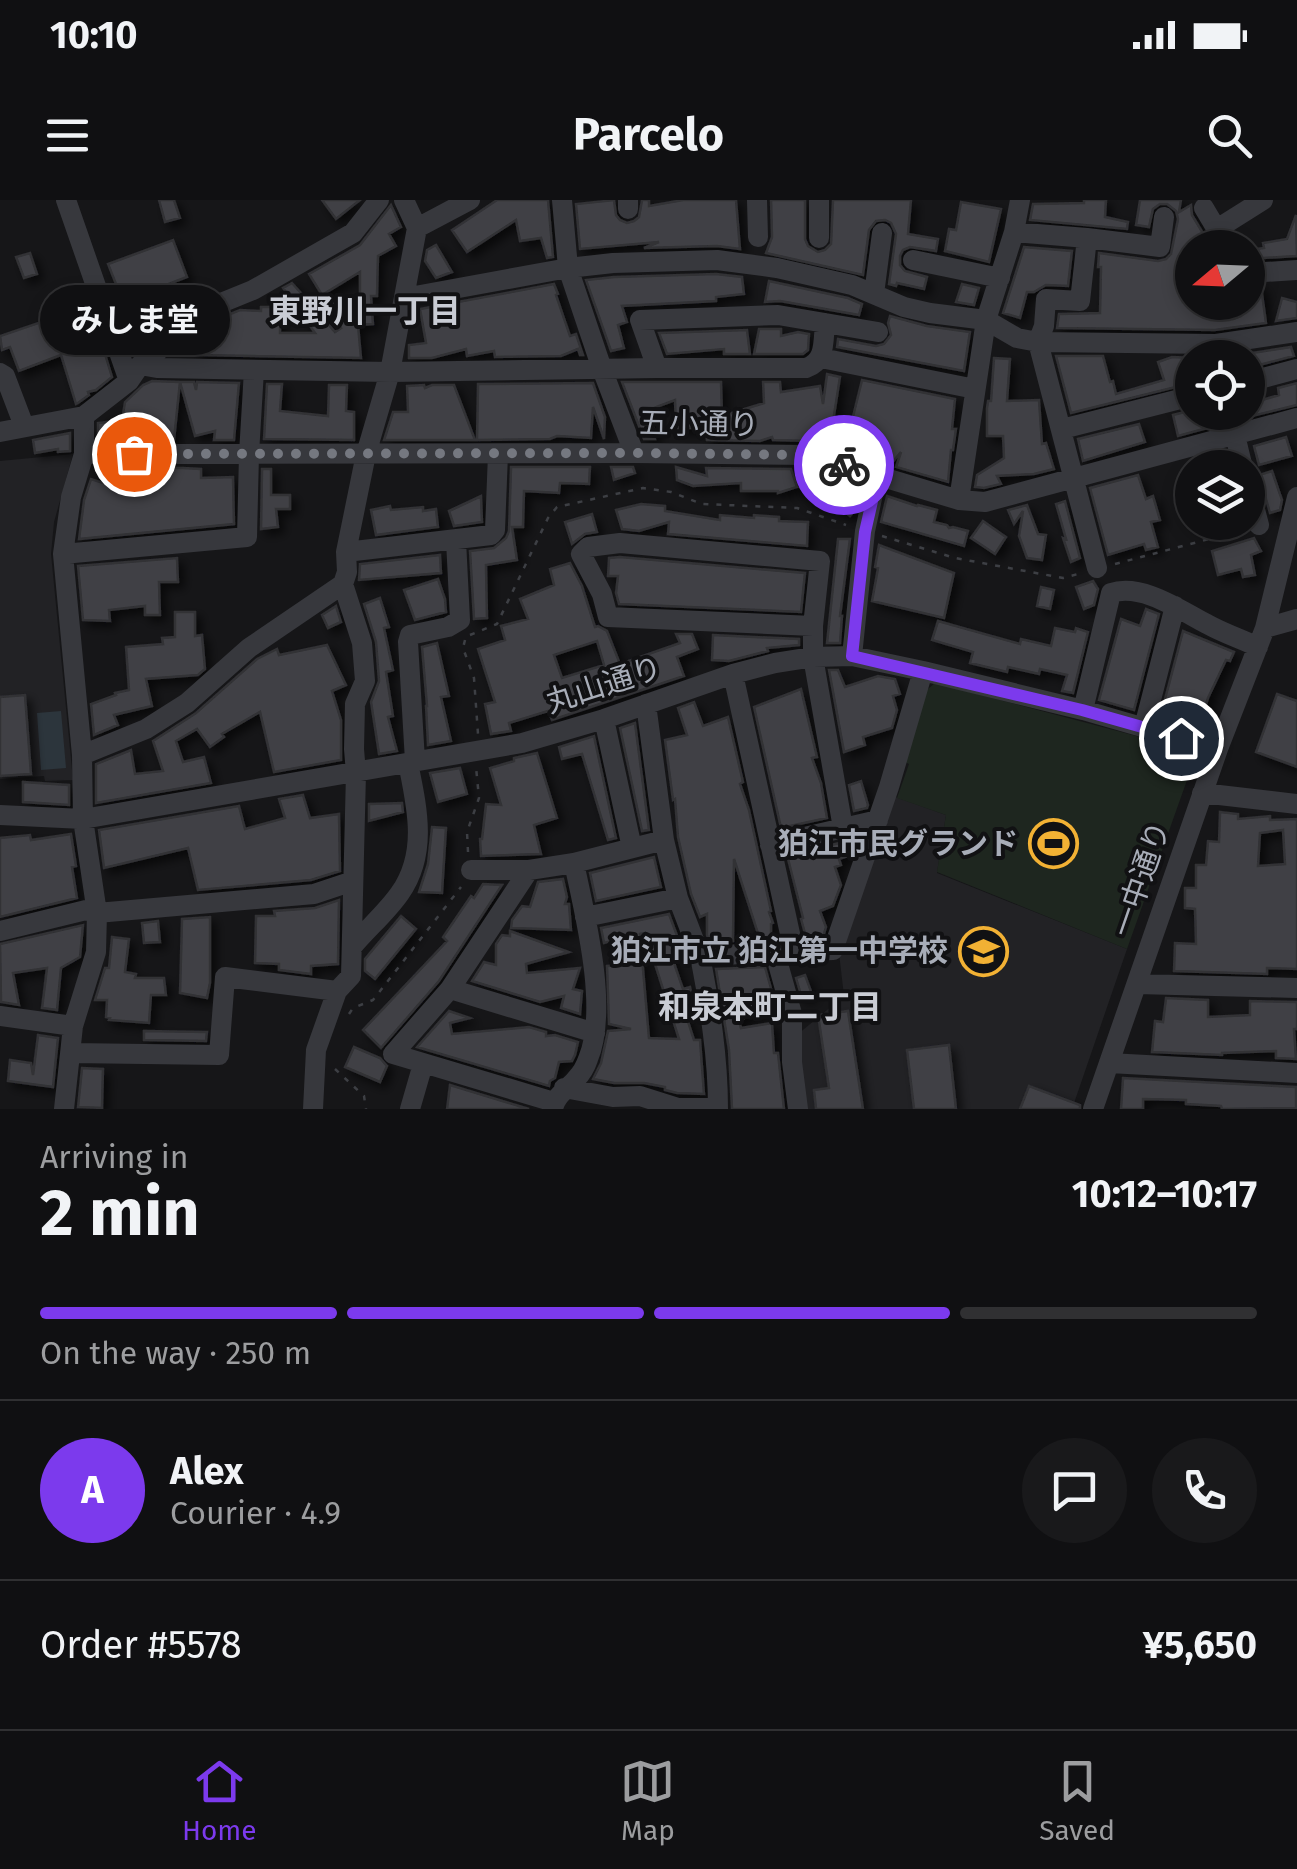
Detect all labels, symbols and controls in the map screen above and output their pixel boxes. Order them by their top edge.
text: 10:10 [50,12,138,58]
icon: menu [40,108,95,163]
text: Parcelo [573,108,724,162]
icon: search [1202,108,1257,163]
north arrow [1175,230,1265,320]
map controls [1175,230,1265,540]
callout: みしま堂 [39,284,229,354]
district label: 東野川一丁目 [269,292,461,330]
text: みしま堂 [71,301,199,339]
button: locate [1175,340,1265,430]
street label: 五小通り [639,405,759,443]
pin [92,412,177,497]
courier [794,415,894,515]
icon: bag [107,427,162,482]
icon: bike [817,438,872,493]
button: layers [1175,450,1265,540]
street label: 丸山通り [541,649,667,721]
pin [1139,696,1224,781]
icon: home [1154,711,1209,766]
street label: 一中通り [1104,816,1178,942]
sports icon: 狛江市民グランド [1027,818,1079,870]
place label: 狛江市民グランド [778,826,1018,862]
school or university icon: 狛江市立 狛江第一中学校 [957,925,1009,977]
place label: 狛江市立 狛江第一中学校 [611,933,948,969]
district label: 和泉本町二丁目 [658,988,882,1026]
text: Arriving in [40,1138,188,1176]
text: 10:12–10:17 [1072,1171,1257,1217]
text: 2 min [40,1174,200,1252]
text: On the way · 250 m [40,1334,311,1372]
button: chat [1022,1438,1127,1543]
button: phone [1152,1438,1257,1543]
text: Alex [170,1448,243,1494]
text: A [81,1467,104,1513]
text: Courier · 4.9 [170,1494,341,1532]
text: Order #5578 [40,1622,242,1668]
text: ¥5,650 [1143,1622,1257,1668]
tab: Home [182,1754,257,1847]
tab: Map [620,1754,675,1847]
tab: Saved [1039,1754,1115,1847]

